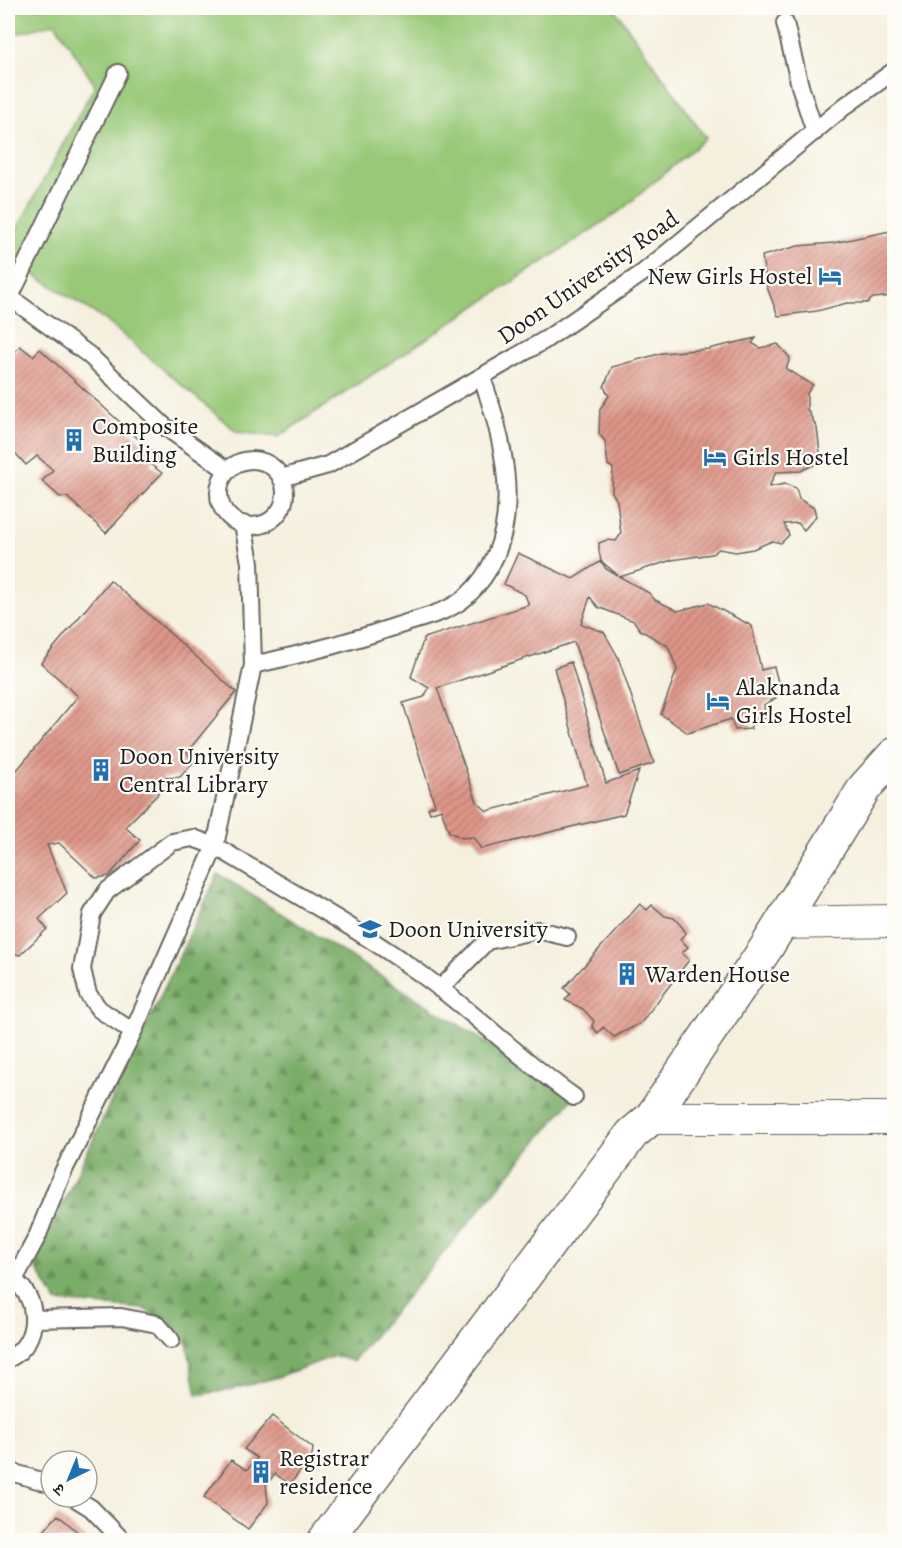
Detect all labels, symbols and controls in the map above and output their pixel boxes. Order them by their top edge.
street label: Doon University Road [491,202,685,352]
place label: New Girls Hostel [647,260,812,292]
hotel icon: New Girls Hostel [817,263,843,289]
place label: Composite Building [92,410,198,470]
building icon: Composite Building [61,427,87,453]
place label: Girls Hostel [733,441,849,473]
hotel icon: Girls Hostel [702,444,728,470]
place label: Alaknanda Girls Hostel [735,671,852,731]
hotel icon: Alaknanda Girls Hostel [705,688,731,714]
place label: Doon University Central Library [119,740,279,800]
building icon: Doon University Central Library [88,757,114,783]
place label: Doon University [388,913,548,945]
school or university icon: Doon University [357,916,383,942]
place label: Warden House [644,958,790,990]
building icon: Warden House [614,961,640,987]
place label: Registrar residence [279,1442,372,1502]
north arrow [39,1449,99,1509]
building icon: Registrar residence [248,1459,274,1485]
text: उ [48,1477,71,1501]

